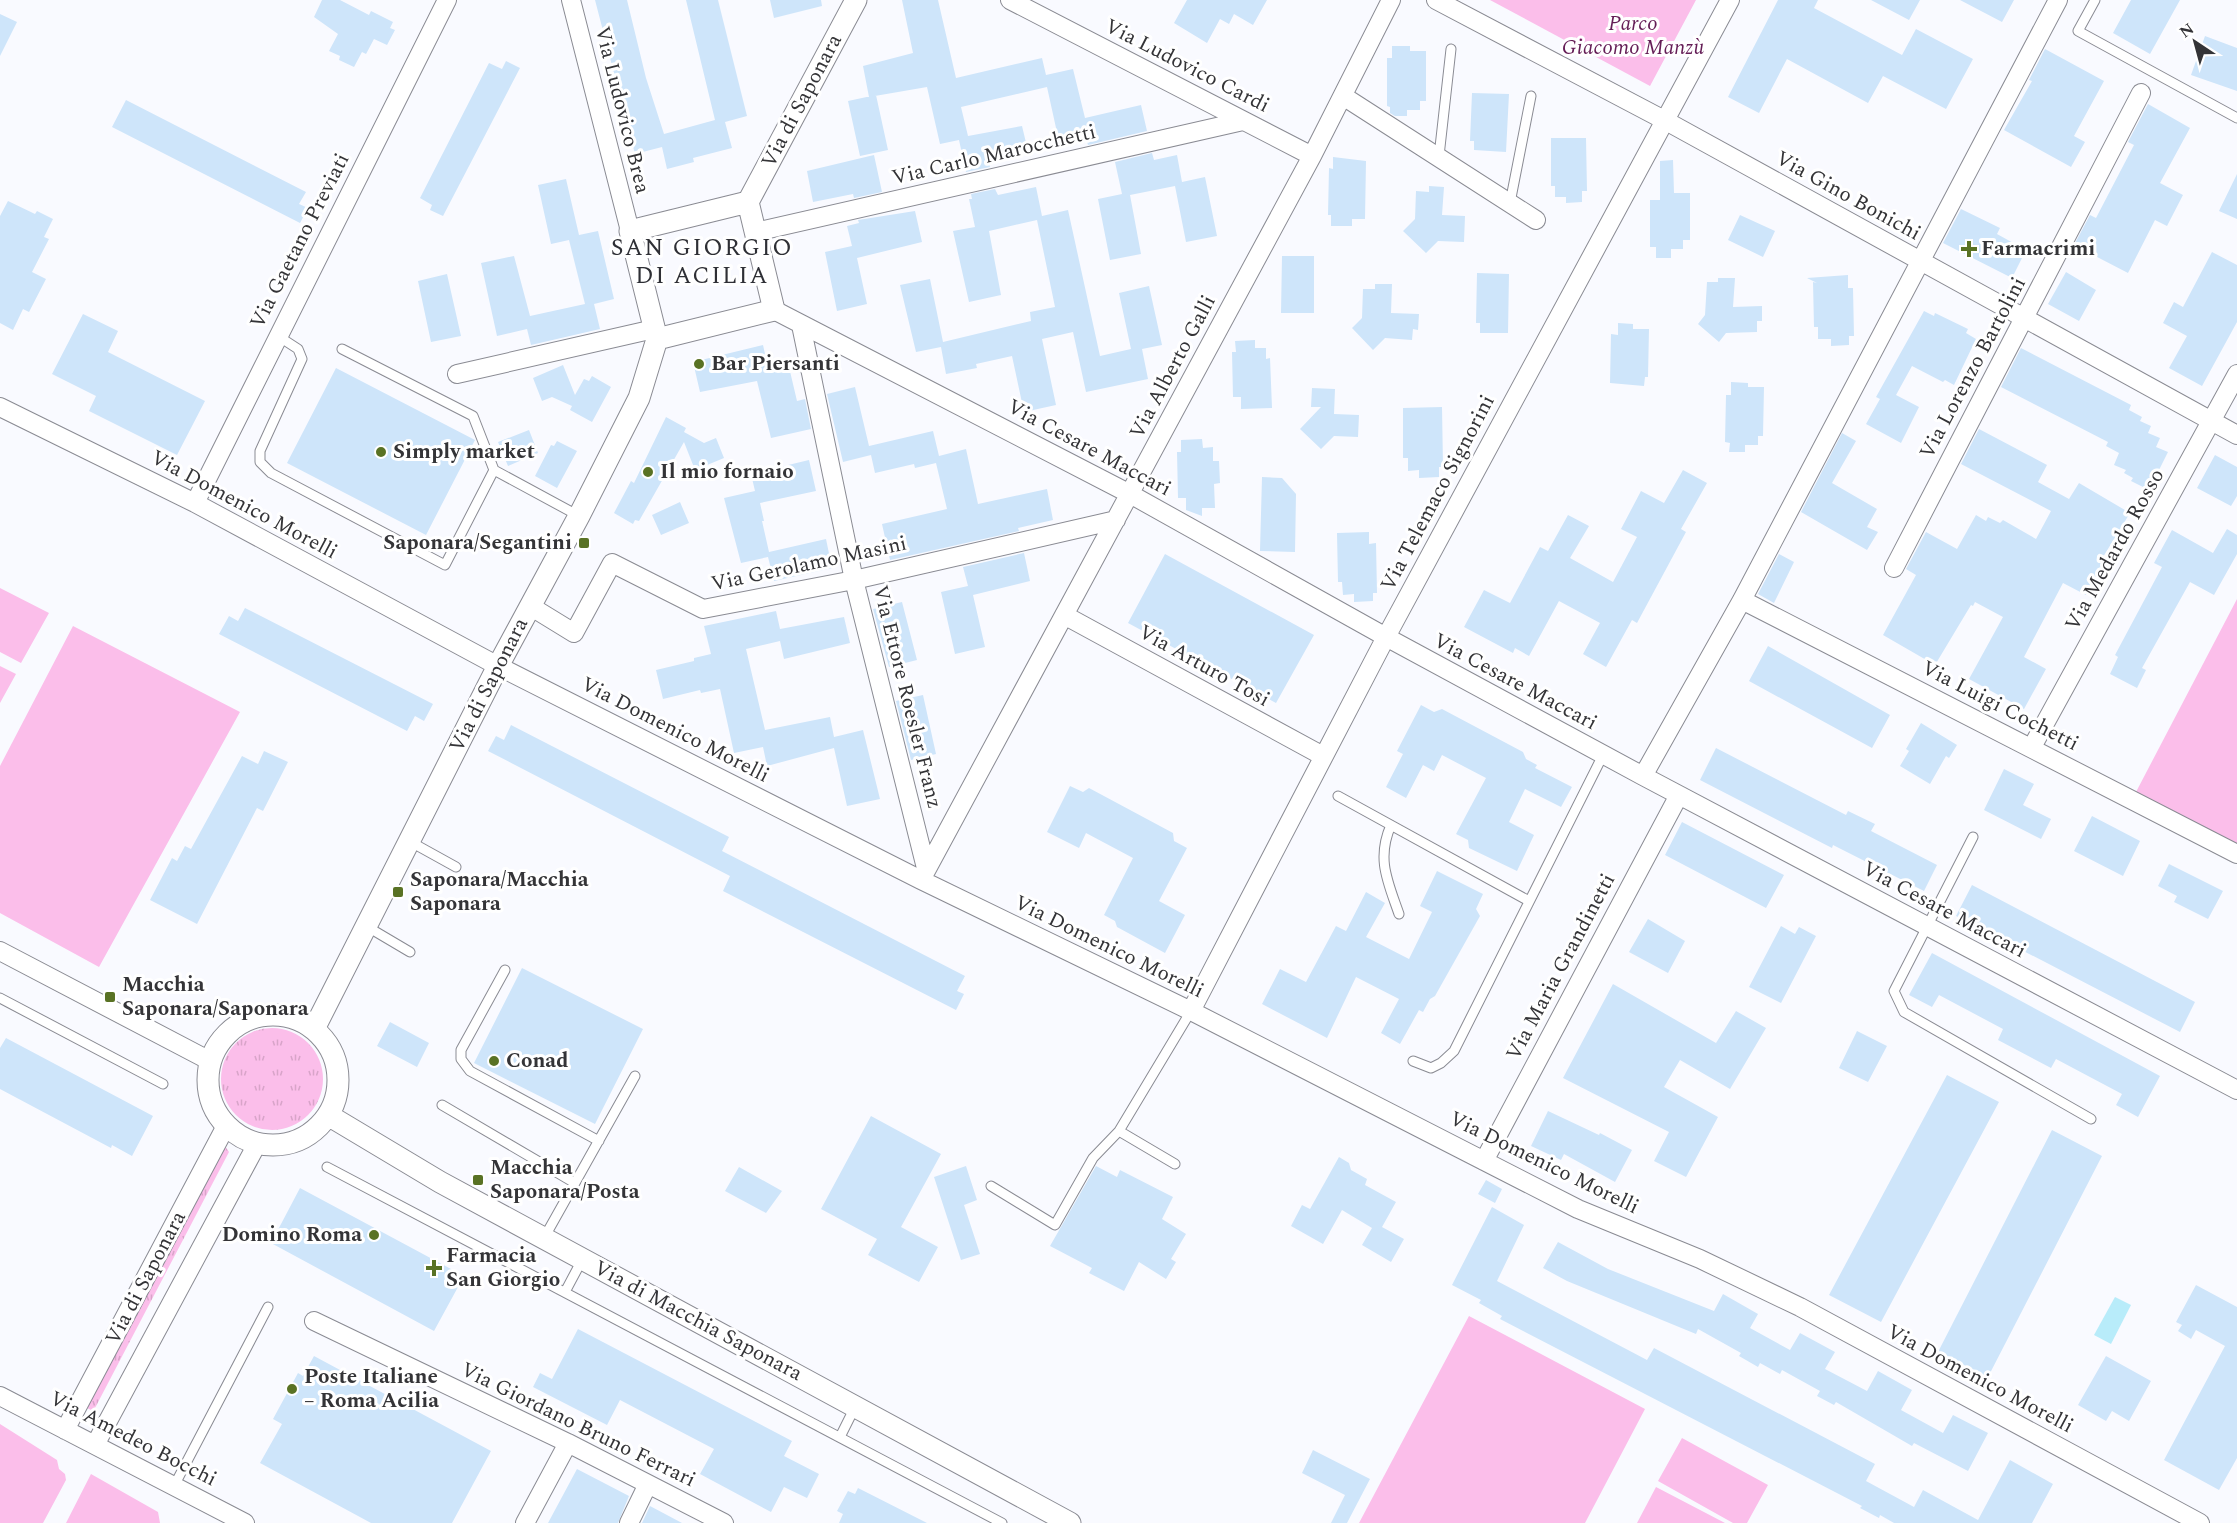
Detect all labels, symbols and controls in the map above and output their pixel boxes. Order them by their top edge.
park label: Parco Giacomo Manzù [1562,8,1704,64]
street label: Via Ludovico Cardi [1099,11,1275,121]
north arrow [2165,12,2225,72]
text: N [2174,17,2199,44]
street label: Via Ludovico Brea [586,23,658,198]
street label: Via di Saponara [753,28,851,174]
street label: Via Carlo Marocchetti [889,116,1099,194]
street label: Via Gino Bonichi [1769,143,1927,249]
street label: Via Gaetano Previati [242,148,358,334]
district label: SAN GIORGIO DI ACILIA [611,230,793,294]
place label: Farmacrimi [1981,233,2095,265]
marker: Farmacrimi [1962,242,1976,256]
street label: Via Lorenzo Bartolini [1911,271,2035,465]
street label: Via Alberto Galli [1122,289,1224,445]
place label: Bar Piersanti [711,348,840,380]
marker: Bar Piersanti [692,357,706,371]
street label: Via Telemaco Signorini [1373,389,1503,597]
street label: Via Cesare Maccari [1001,391,1177,505]
place label: Simply market [393,436,535,468]
street label: Via Domenico Morelli [145,442,343,568]
marker: Simply market [374,445,388,459]
place label: Il mio fornaio [660,456,794,488]
street label: Via Medardo Rosso [2057,463,2173,637]
marker: Il mio fornaio [641,465,655,479]
place label: Saponara/Segantini [383,527,572,559]
street label: Via Gerolamo Masini [708,528,910,600]
marker: Saponara/Segantini [577,536,591,550]
street label: Via Ettore Roesler Franz [864,582,950,812]
street label: Via di Saponara [441,611,537,758]
street label: Via Arturo Tosi [1132,617,1276,715]
street label: Via Cesare Maccari [1427,625,1603,739]
street label: Via Luigi Cochetti [1916,652,2084,760]
street label: Via Domenico Morelli [575,669,775,791]
street label: Via Cesare Maccari [1856,853,2032,967]
place label: Saponara/Macchia Saponara [410,864,589,920]
street label: Via Maria Grandinetti [1498,868,1624,1066]
marker: Saponara/Macchia Saponara [391,885,405,899]
street label: Via Domenico Morelli [1009,887,1209,1007]
place label: Macchia Saponara/Saponara [122,969,309,1025]
marker: Macchia Saponara/Saponara [103,990,117,1004]
place label: Conad [506,1045,568,1077]
marker: Conad [487,1054,501,1068]
street label: Via Domenico Morelli [1444,1103,1644,1223]
place label: Macchia Saponara/Posta [490,1152,640,1208]
marker: Macchia Saponara/Posta [471,1173,485,1187]
street label: Via di Saponara [97,1205,195,1351]
place label: Domino Roma [222,1219,362,1251]
marker: Domino Roma [367,1228,381,1242]
place label: Farmacia San Giorgio [446,1240,560,1296]
street label: Via di Macchia Saponara [588,1252,809,1390]
marker: Farmacia San Giorgio [427,1261,441,1275]
street label: Via Domenico Morelli [1881,1316,2079,1442]
street label: Via Giordano Bruno Ferrari [455,1354,701,1496]
place label: Poste Italiane – Roma Acilia [304,1361,439,1417]
marker: Poste Italiane – Roma Acilia [285,1382,299,1396]
street label: Via Amedeo Bocchi [44,1383,222,1495]

